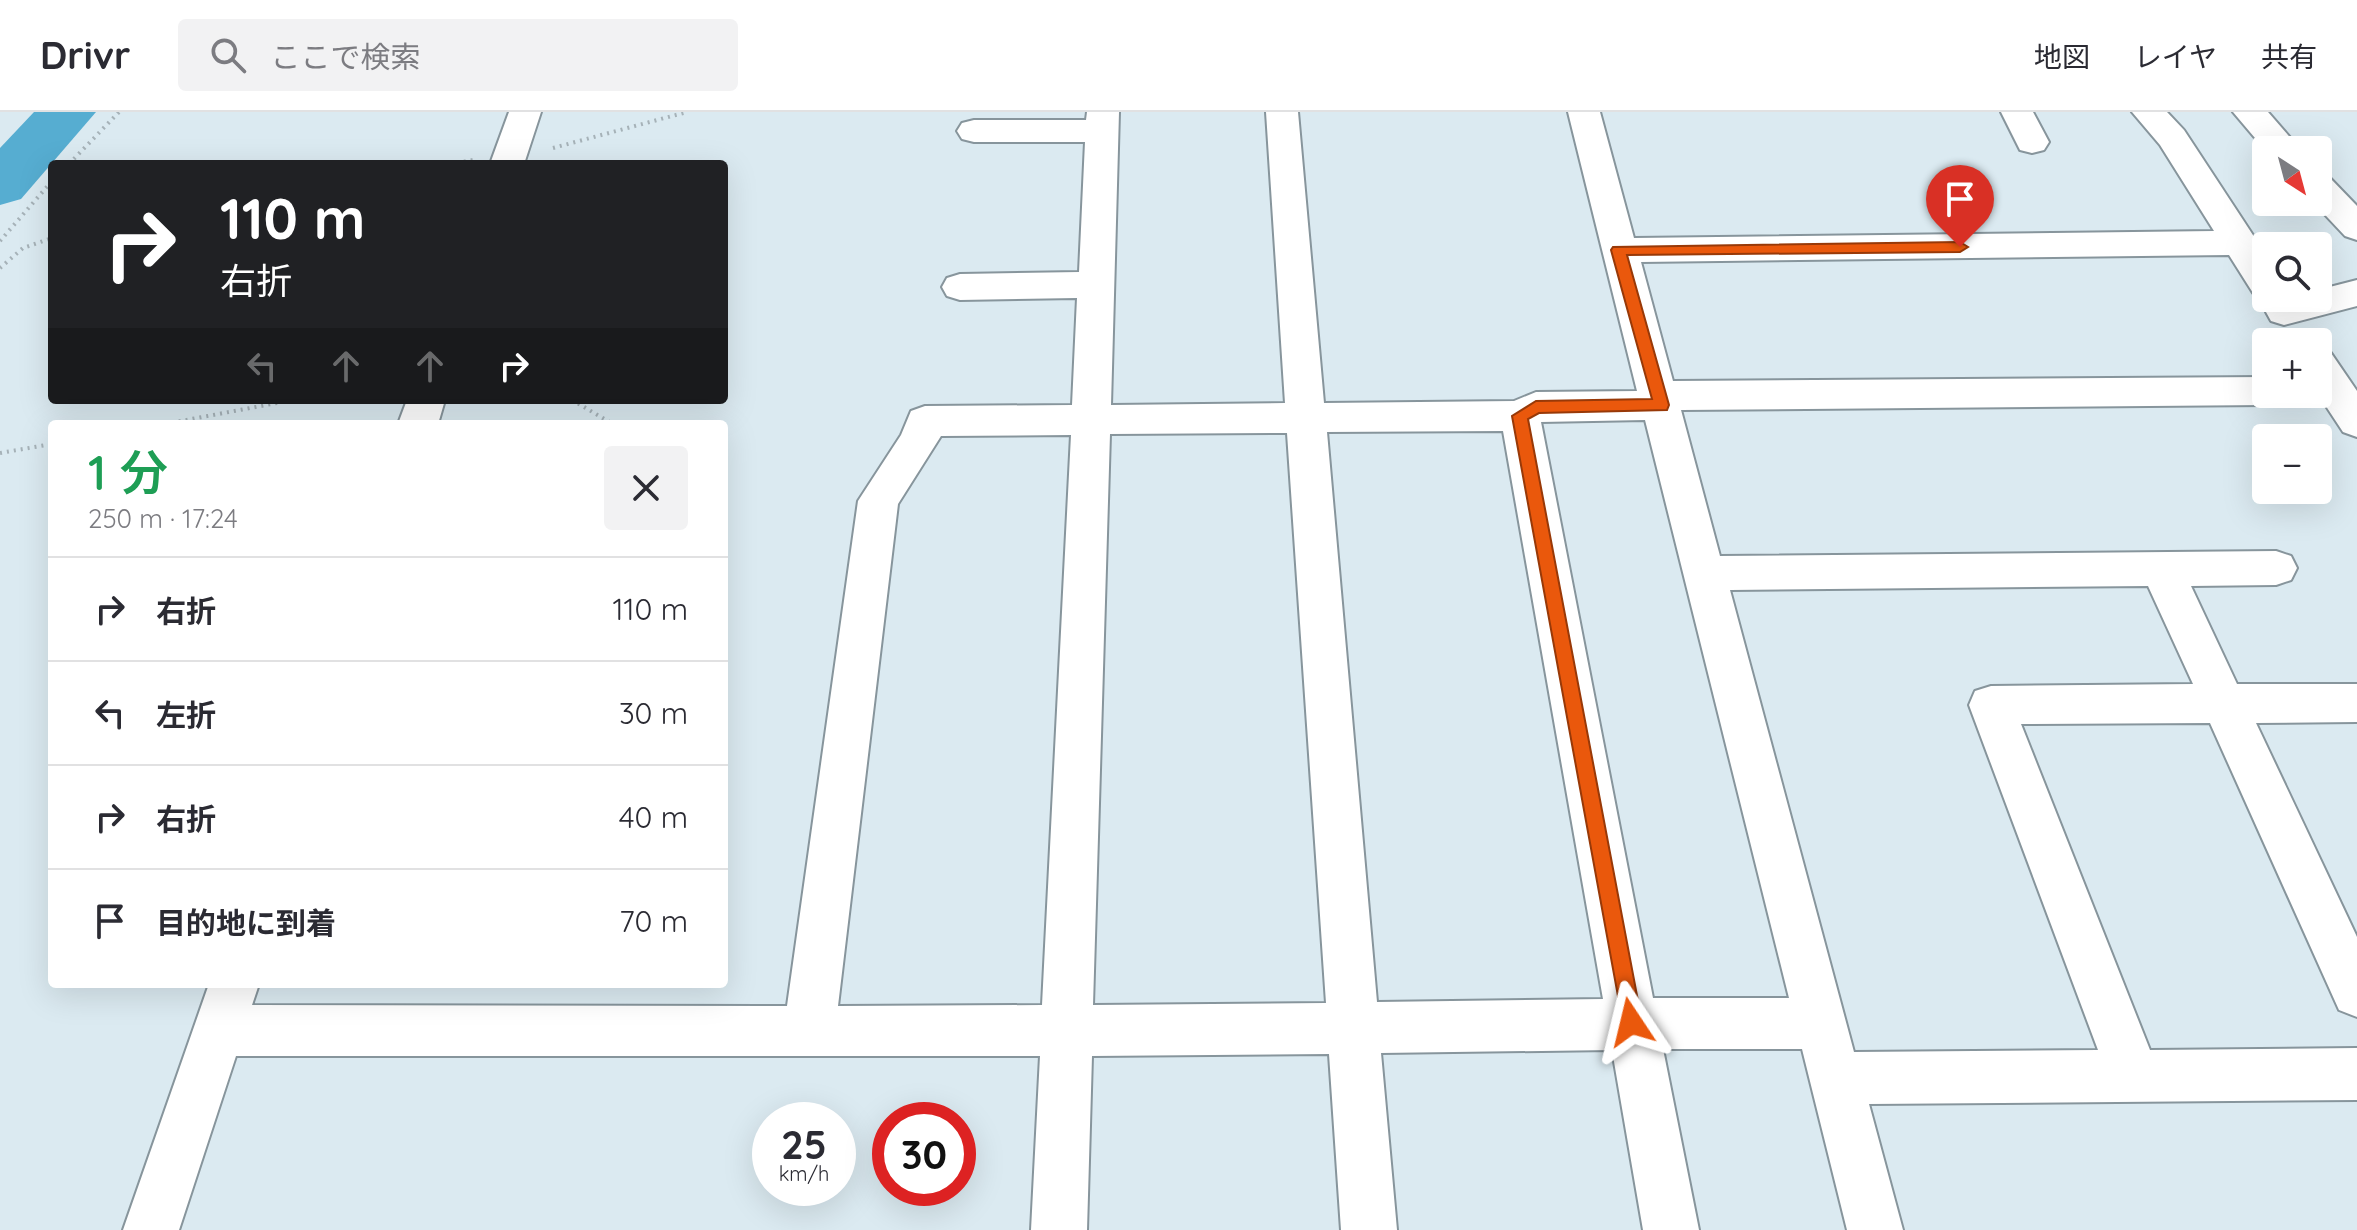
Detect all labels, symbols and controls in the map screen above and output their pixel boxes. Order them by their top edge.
search box [178,19,738,91]
text: Drivr [40,31,130,79]
icon: search [206,33,250,77]
text: ここで検索 [270,38,420,76]
text: 地図 [2034,39,2090,74]
text: レイヤ [2134,39,2217,74]
text: 共有 [2261,39,2317,74]
north arrow [2252,136,2332,216]
map controls [2252,136,2332,504]
pin [1926,165,1994,247]
icon: arrive [1938,177,1982,221]
text: 110 m [220,183,365,253]
icon: right [88,192,192,296]
button: search [2252,232,2332,312]
text: 右折 [220,258,292,303]
button: + [2252,328,2332,408]
icon: left [240,344,284,388]
icon: ahead [324,344,368,388]
icon: ahead [408,344,452,388]
icon: right [492,344,536,388]
button: − [2252,424,2332,504]
text: 1 分 [88,442,168,502]
button: close [604,446,688,530]
text: 250 m · 17:24 [88,502,238,535]
icon: right [88,587,132,631]
text: 110 m [612,590,688,628]
text: 右折 [156,592,216,630]
icon: left [88,691,132,735]
text: 30 m [619,694,688,732]
text: 左折 [156,696,216,734]
icon: right [88,795,132,839]
text: 40 m [619,798,688,836]
text: 右折 [156,800,216,838]
icon: arrive [88,899,132,943]
text: 70 m [619,902,688,940]
text: 目的地に到着 [156,904,336,942]
position arrow [1589,980,1673,1064]
speed limit sign: 30 [872,1102,976,1206]
text: 25 [781,1119,827,1169]
text: km/h [779,1161,829,1186]

